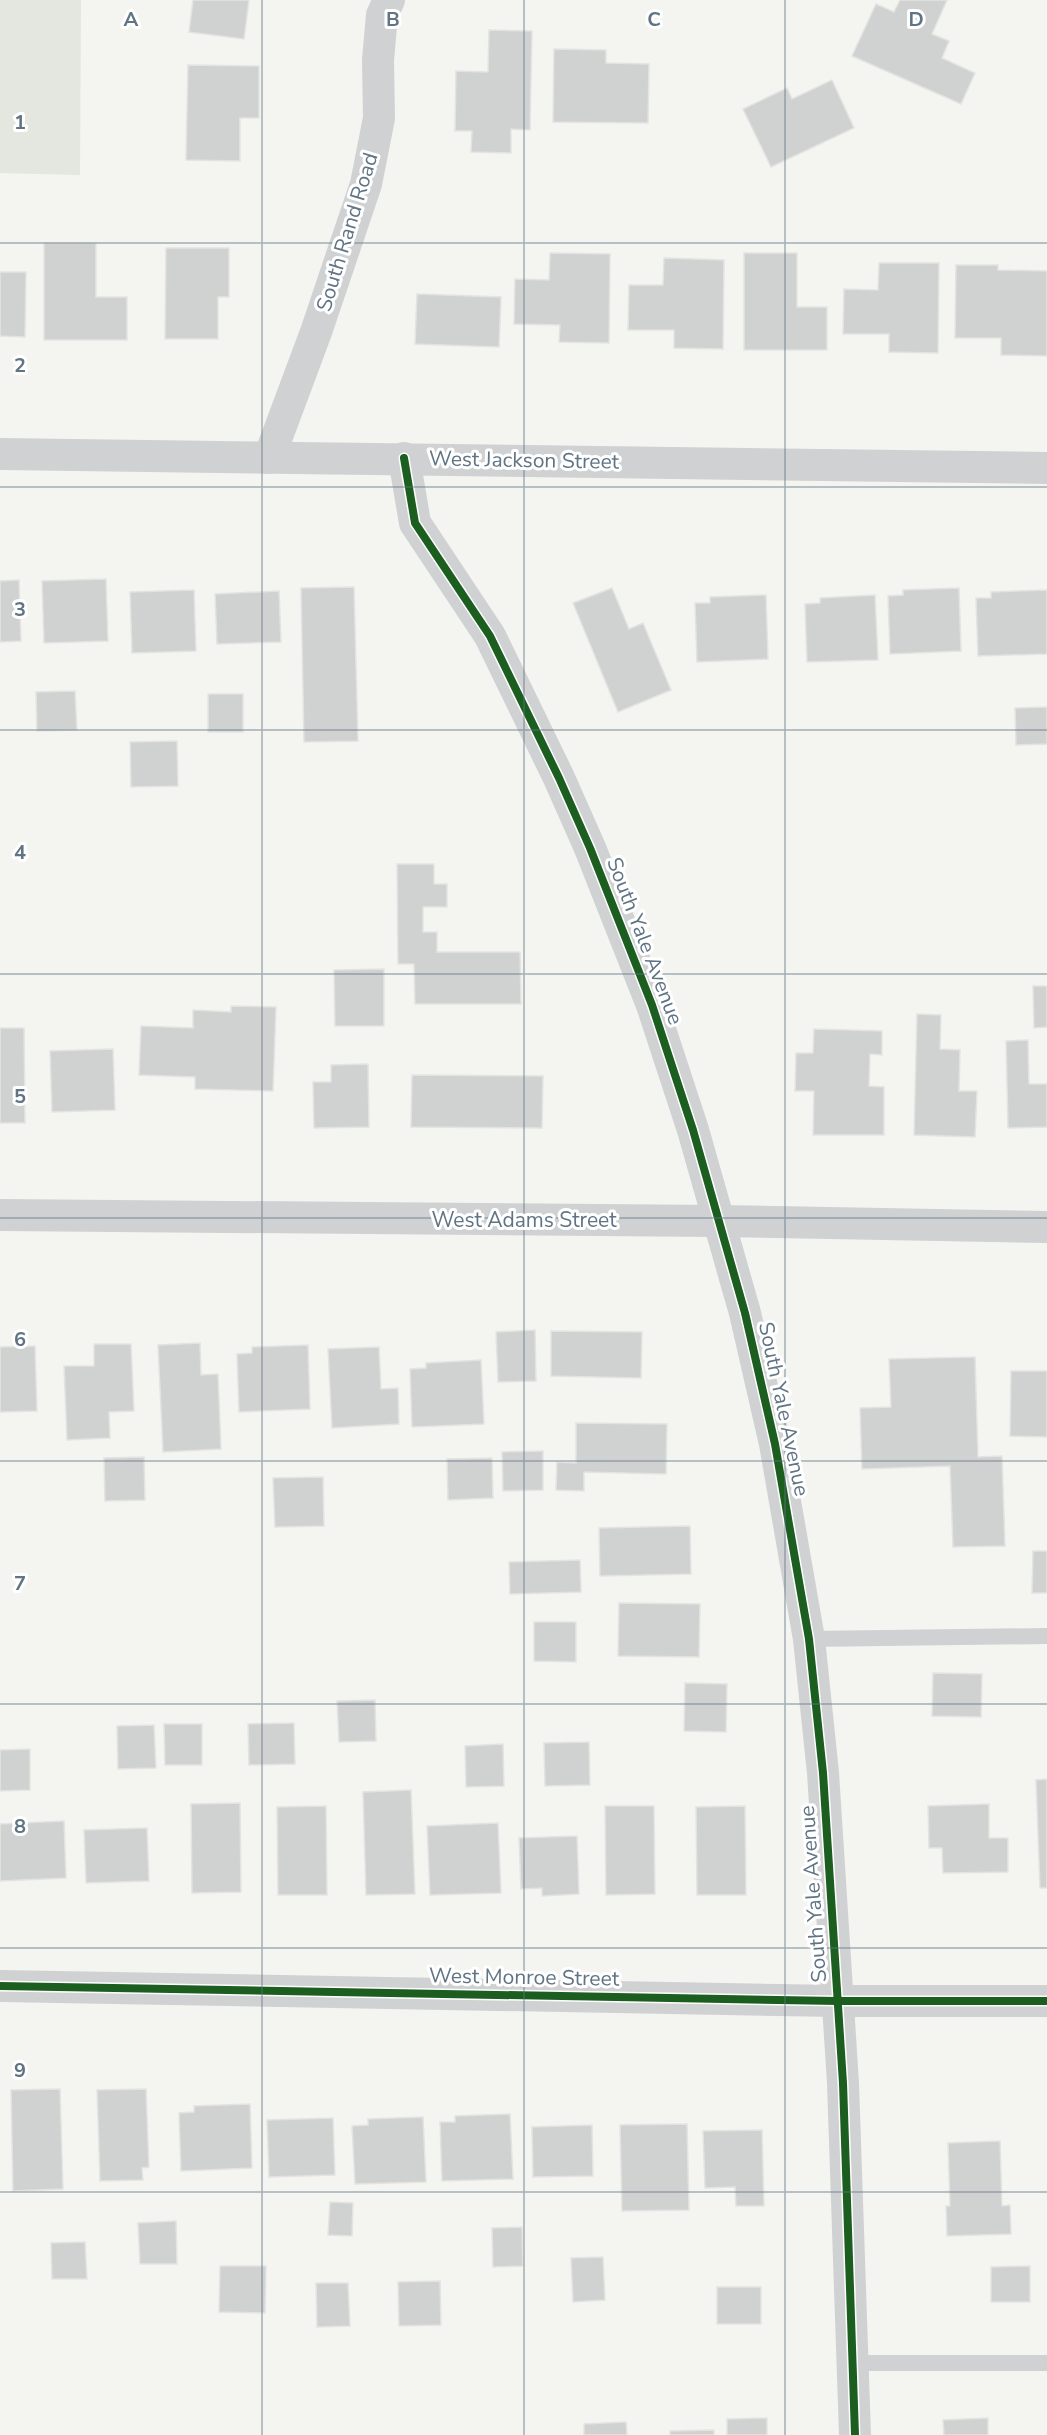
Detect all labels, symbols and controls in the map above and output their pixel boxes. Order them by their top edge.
text: A [124,6,139,33]
text: B [386,6,400,33]
text: C [647,6,661,33]
text: D [908,6,924,33]
text: 1 [14,109,26,136]
street label: South Rand Road [310,149,384,315]
text: 2 [14,352,26,379]
street label: West Jackson Street [429,444,620,476]
text: 3 [14,596,26,623]
text: 4 [14,839,26,866]
street label: South Yale Avenue [600,853,690,1029]
text: 5 [14,1083,26,1110]
street label: West Adams Street [431,1206,617,1234]
street label: South Yale Avenue [752,1319,816,1499]
text: 6 [14,1326,26,1353]
text: 7 [14,1570,26,1597]
street label: South Yale Avenue [793,1805,833,1983]
text: 8 [14,1813,26,1840]
street label: West Monroe Street [429,1961,620,1993]
text: 9 [14,2057,26,2084]

